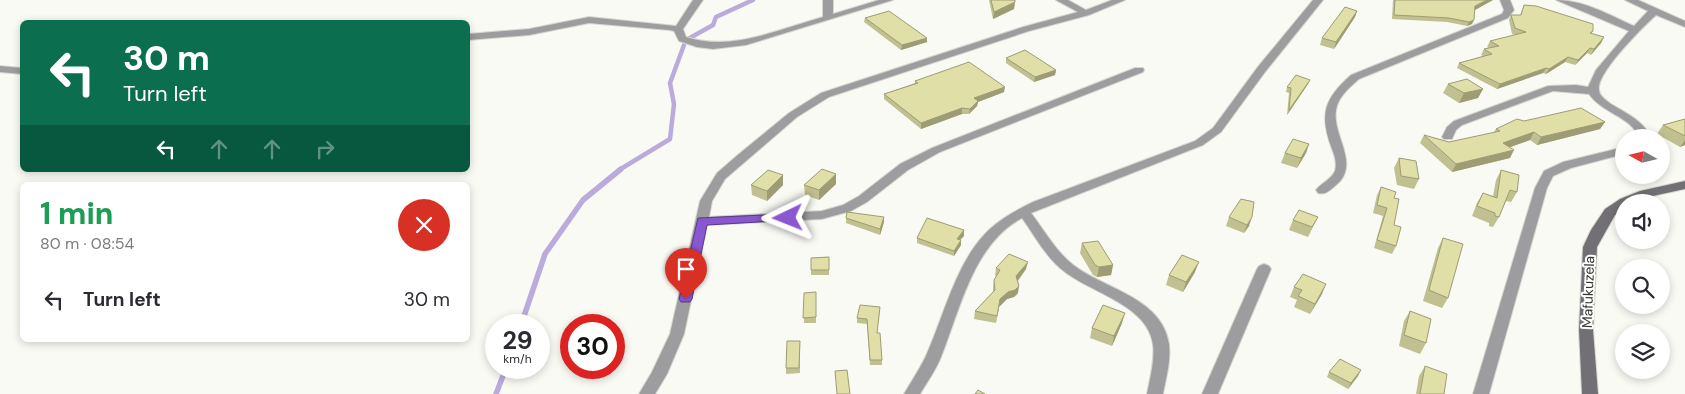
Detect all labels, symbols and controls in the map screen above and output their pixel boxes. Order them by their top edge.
text: 30 m [123,35,210,81]
icon: left [40,40,105,105]
text: Turn left [123,79,207,108]
north arrow [1615,129,1670,184]
map controls [1615,129,1670,379]
icon: left [152,135,180,163]
icon: ahead [205,135,233,163]
icon: ahead [258,135,286,163]
icon: right [311,135,339,163]
position arrow [761,191,813,243]
text: 1 min [40,194,113,233]
button: sound [1615,194,1670,249]
button: close [398,199,450,251]
text: 80 m · 08:54 [40,233,134,254]
pin [665,248,707,299]
icon: arrive [672,255,700,283]
street label: Mafukuzela [1578,256,1598,328]
button: search [1615,259,1670,314]
icon: left [40,286,68,314]
text: Turn left [83,287,161,312]
text: 30 m [404,287,450,312]
speed limit sign: 30 [560,314,625,379]
text: 29 [502,324,533,357]
button: layers [1615,324,1670,379]
text: km/h [503,351,532,367]

